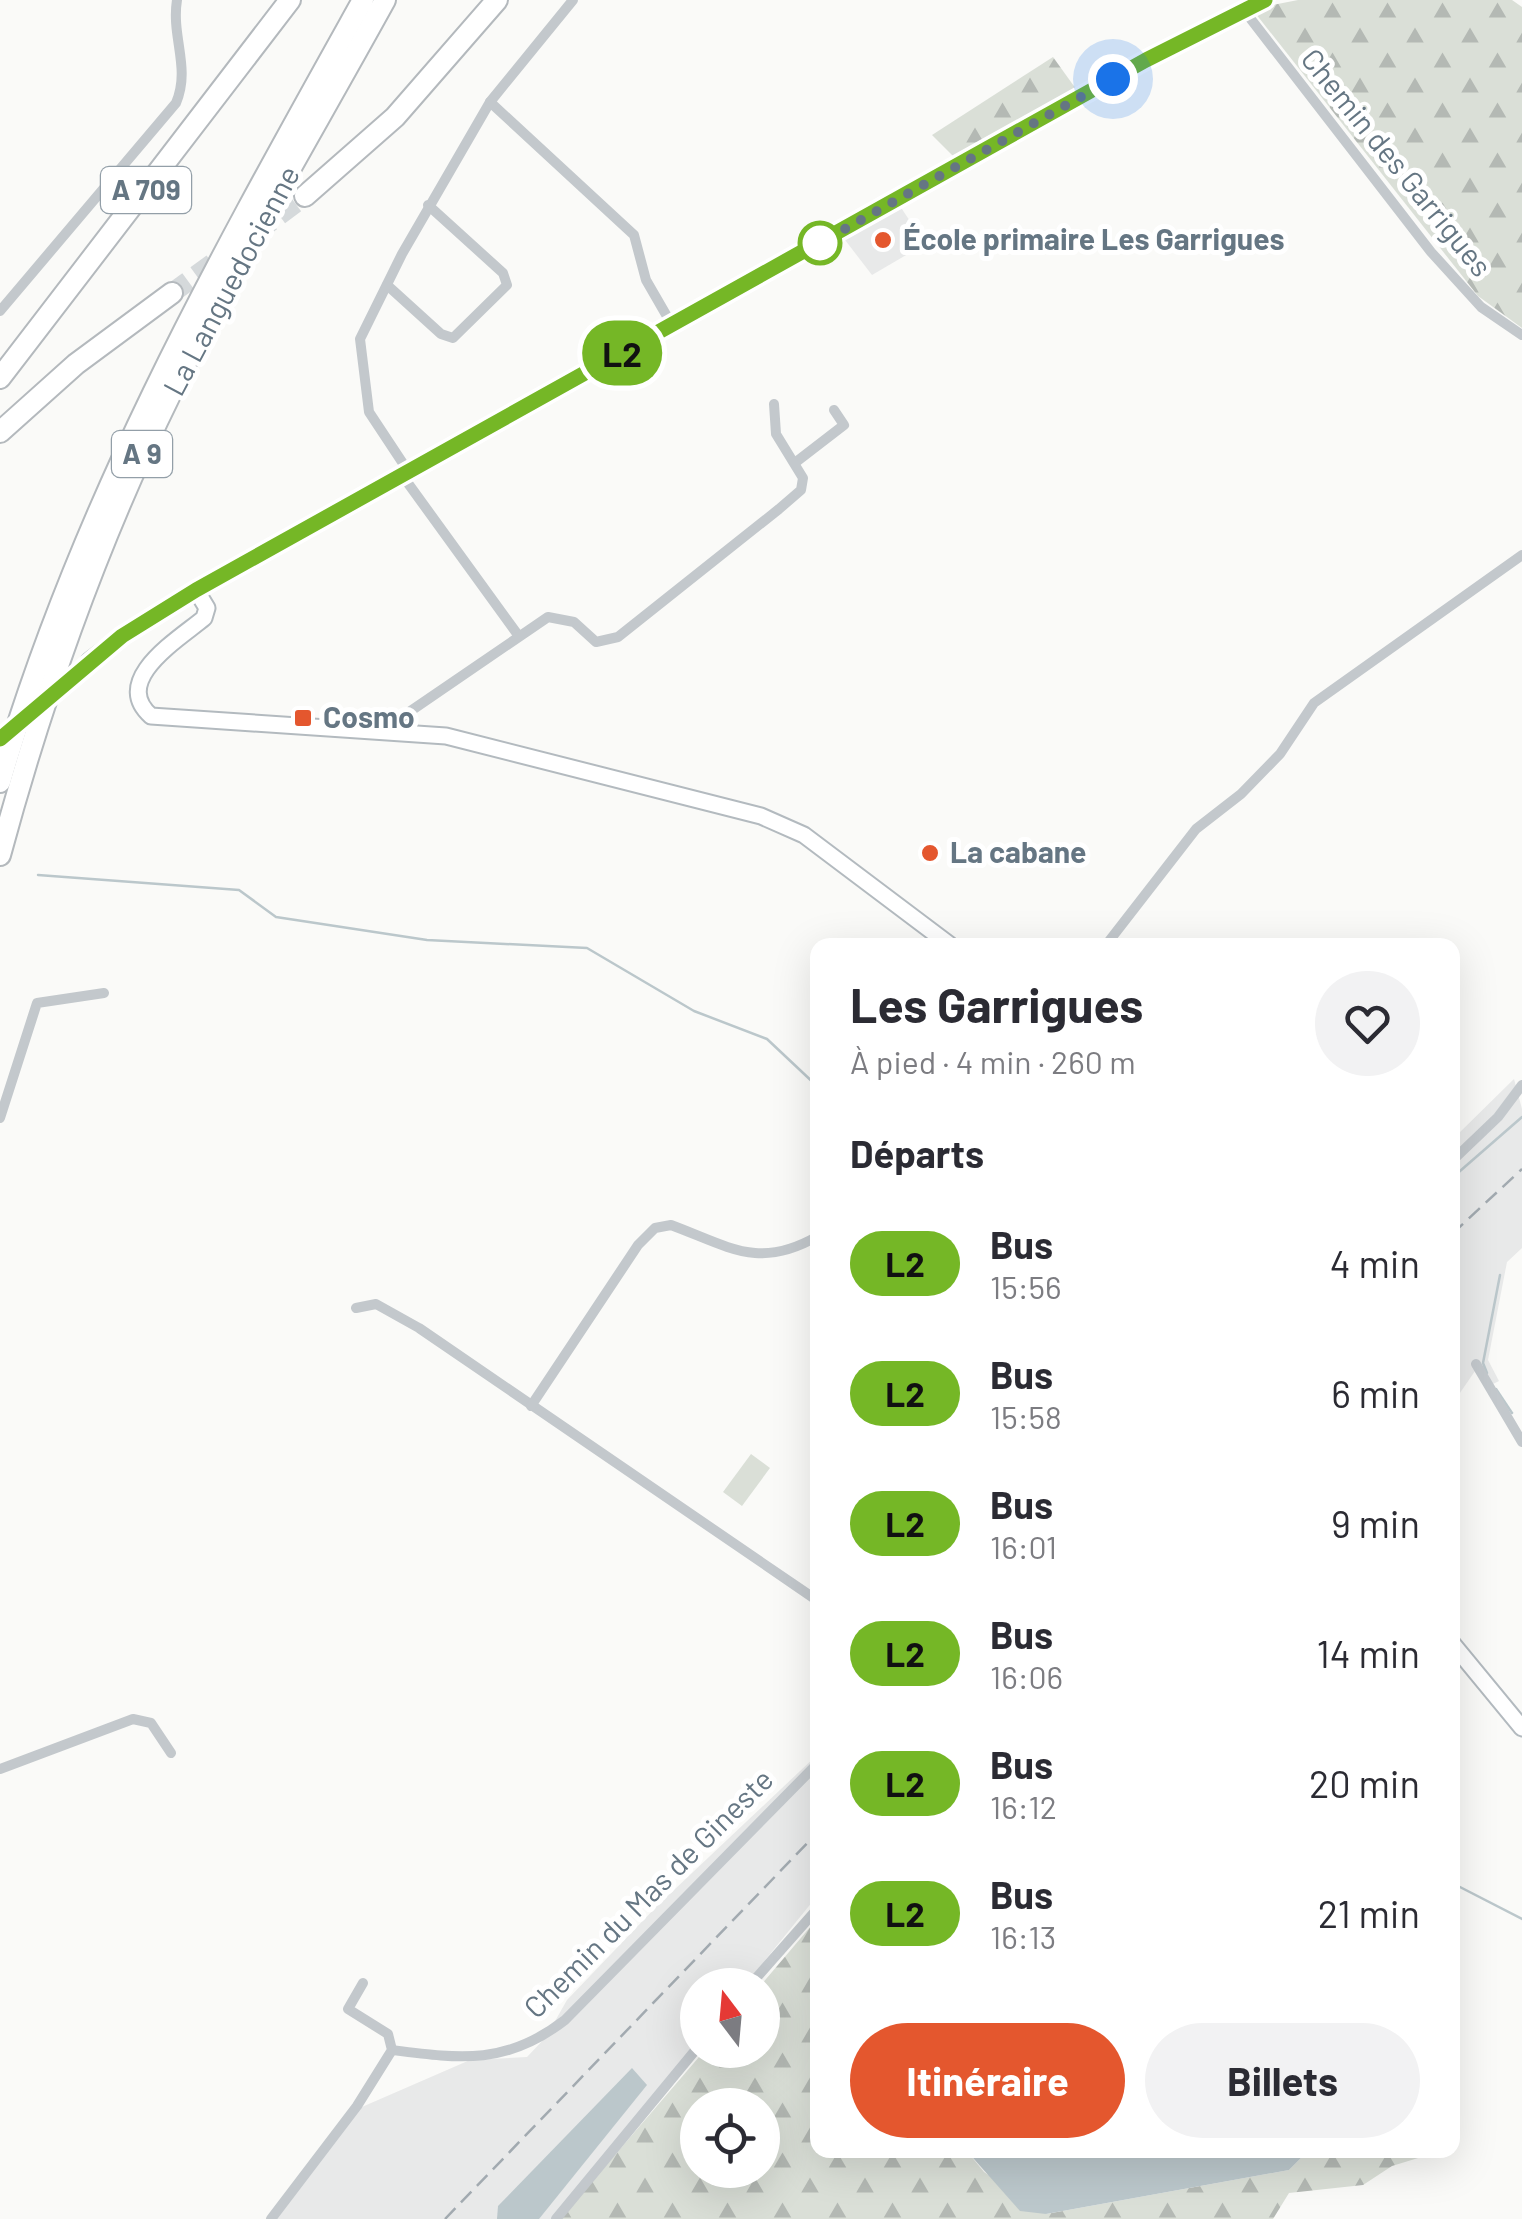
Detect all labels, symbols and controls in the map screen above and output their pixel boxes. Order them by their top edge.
street label: Chemin des Garrigues [1295,41,1500,283]
your location [1088,54,1138,104]
street label: La Languedocienne [154,159,306,401]
road number: A 709 [101,167,191,213]
place label: École primaire Les Garrigues [903,220,1284,256]
unlabelled marker [799,222,841,264]
marker: École primaire Les Garrigues [872,229,894,251]
line badge: L2 [577,320,667,386]
text: L2 [602,332,642,374]
road number: A 9 [112,431,172,477]
place label: Cosmo [323,698,415,734]
marker: Cosmo [292,707,314,729]
place label: La cabane [950,833,1086,869]
marker: La cabane [919,842,941,864]
button: heart [1315,971,1420,1076]
text: Les Garrigues [850,975,1143,1033]
text: À pied · 4 min · 260 m [850,1042,1136,1080]
text: Départs [850,1130,984,1176]
text: Bus [990,1221,1053,1267]
text: 4 min [1330,1240,1420,1286]
text: L2 [885,1242,925,1284]
text: 15:56 [990,1267,1061,1305]
text: Bus [990,1351,1053,1397]
text: 6 min [1331,1370,1420,1416]
text: L2 [885,1372,925,1414]
text: 15:58 [990,1397,1062,1435]
text: Bus [990,1481,1053,1527]
text: 9 min [1331,1500,1420,1546]
text: L2 [885,1502,925,1544]
text: 16:01 [990,1527,1057,1565]
text: Bus [990,1611,1053,1657]
text: 14 min [1317,1630,1420,1676]
text: L2 [885,1632,925,1674]
text: 16:06 [990,1657,1063,1695]
text: Bus [990,1741,1053,1787]
text: 20 min [1309,1760,1420,1806]
street label: Chemin du Mas de Gineste [516,1761,780,2025]
text: L2 [885,1762,925,1804]
text: 16:12 [990,1787,1057,1825]
text: Bus [990,1871,1053,1917]
text: 21 min [1318,1890,1420,1936]
text: L2 [885,1892,925,1934]
text: 16:13 [990,1917,1056,1955]
north arrow [680,1968,780,2068]
map controls [680,1968,780,2188]
button: Itinéraire [850,2023,1125,2138]
button: Billets [1145,2023,1420,2138]
button: locate [680,2088,780,2188]

